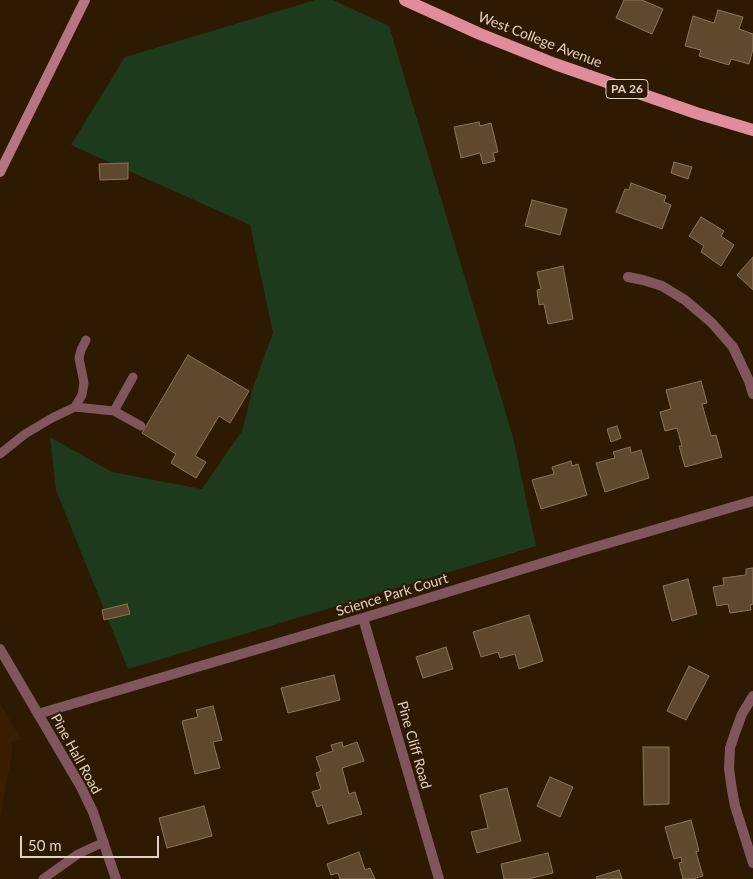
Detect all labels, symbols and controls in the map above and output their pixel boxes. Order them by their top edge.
street label: West College Avenue [476,9,604,71]
road number: PA 26 [606,80,648,98]
street label: Science Park Court [334,570,450,620]
street label: Pine Cliff Road [393,699,435,791]
street label: Pine Hall Road [47,711,105,797]
scale bar [22,826,161,858]
text: 50 m [28,836,62,854]

